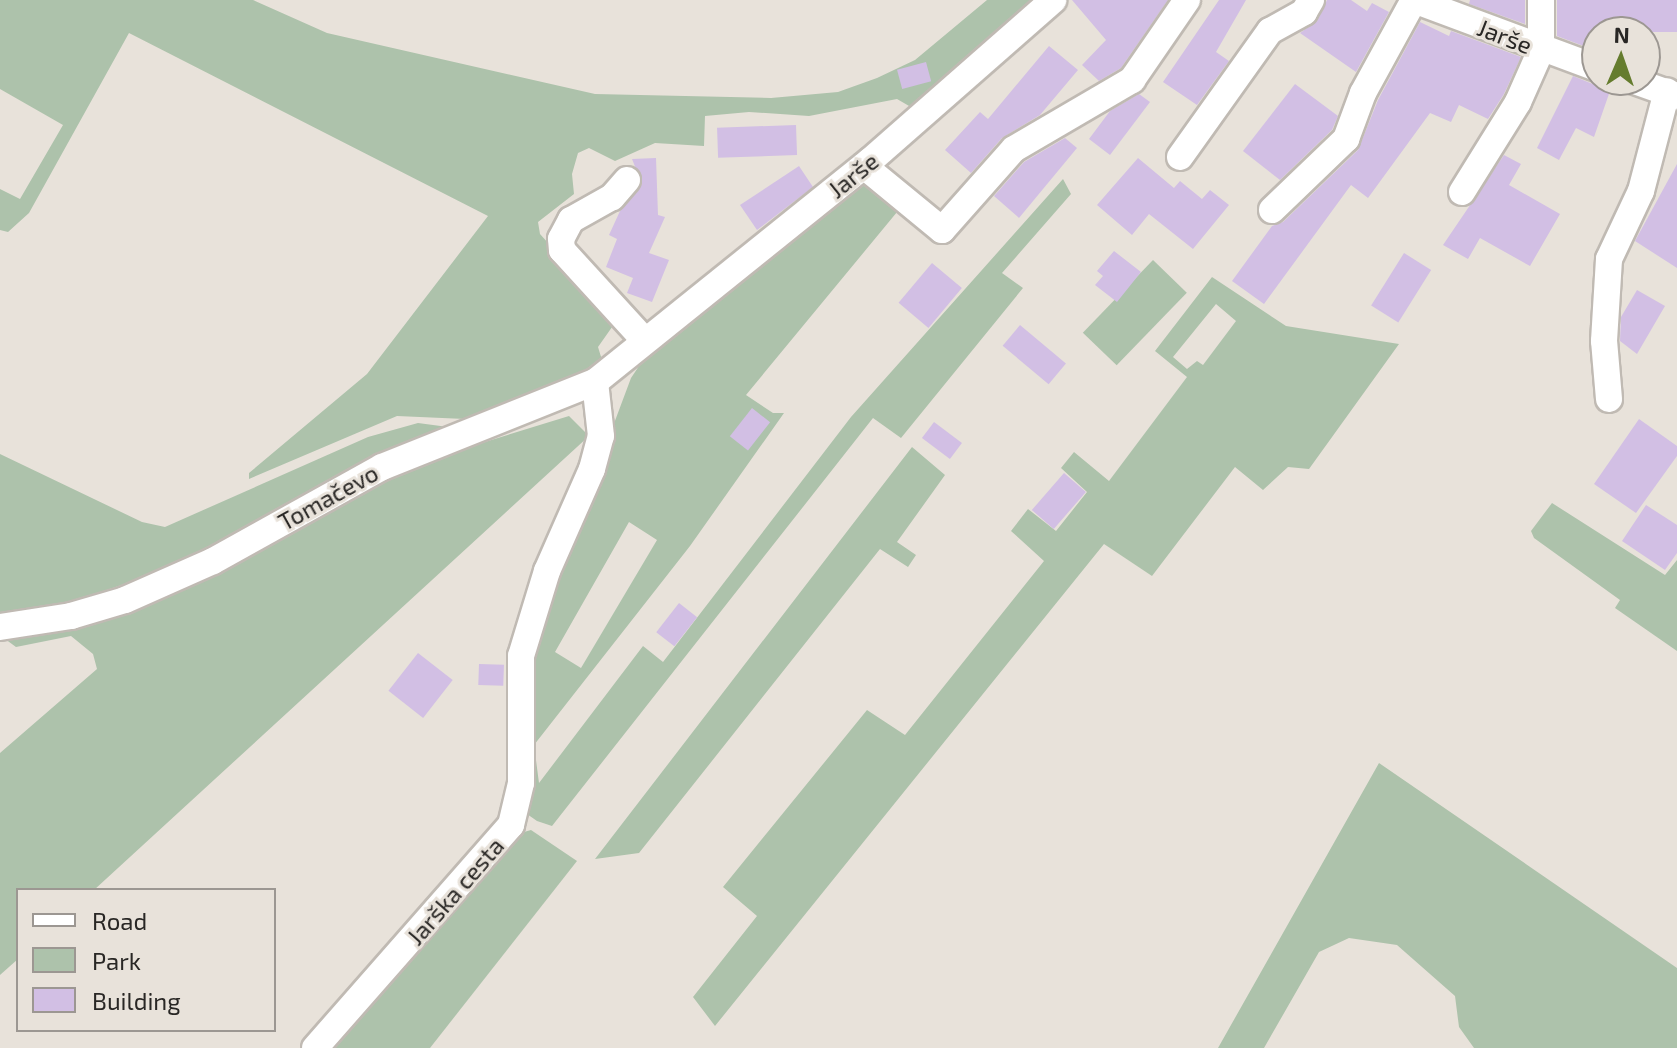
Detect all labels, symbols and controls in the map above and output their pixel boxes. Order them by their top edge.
street label: Jarše [1474,13,1536,59]
north arrow [1581,16,1661,96]
text: N [1613,21,1630,47]
street label: Jarše [822,146,884,204]
street label: Tomačevo [273,458,383,536]
street label: Jarška cesta [401,831,509,951]
legend [16,888,276,1032]
text: Road [92,906,147,935]
text: Park [92,946,141,975]
text: Building [92,986,181,1015]

